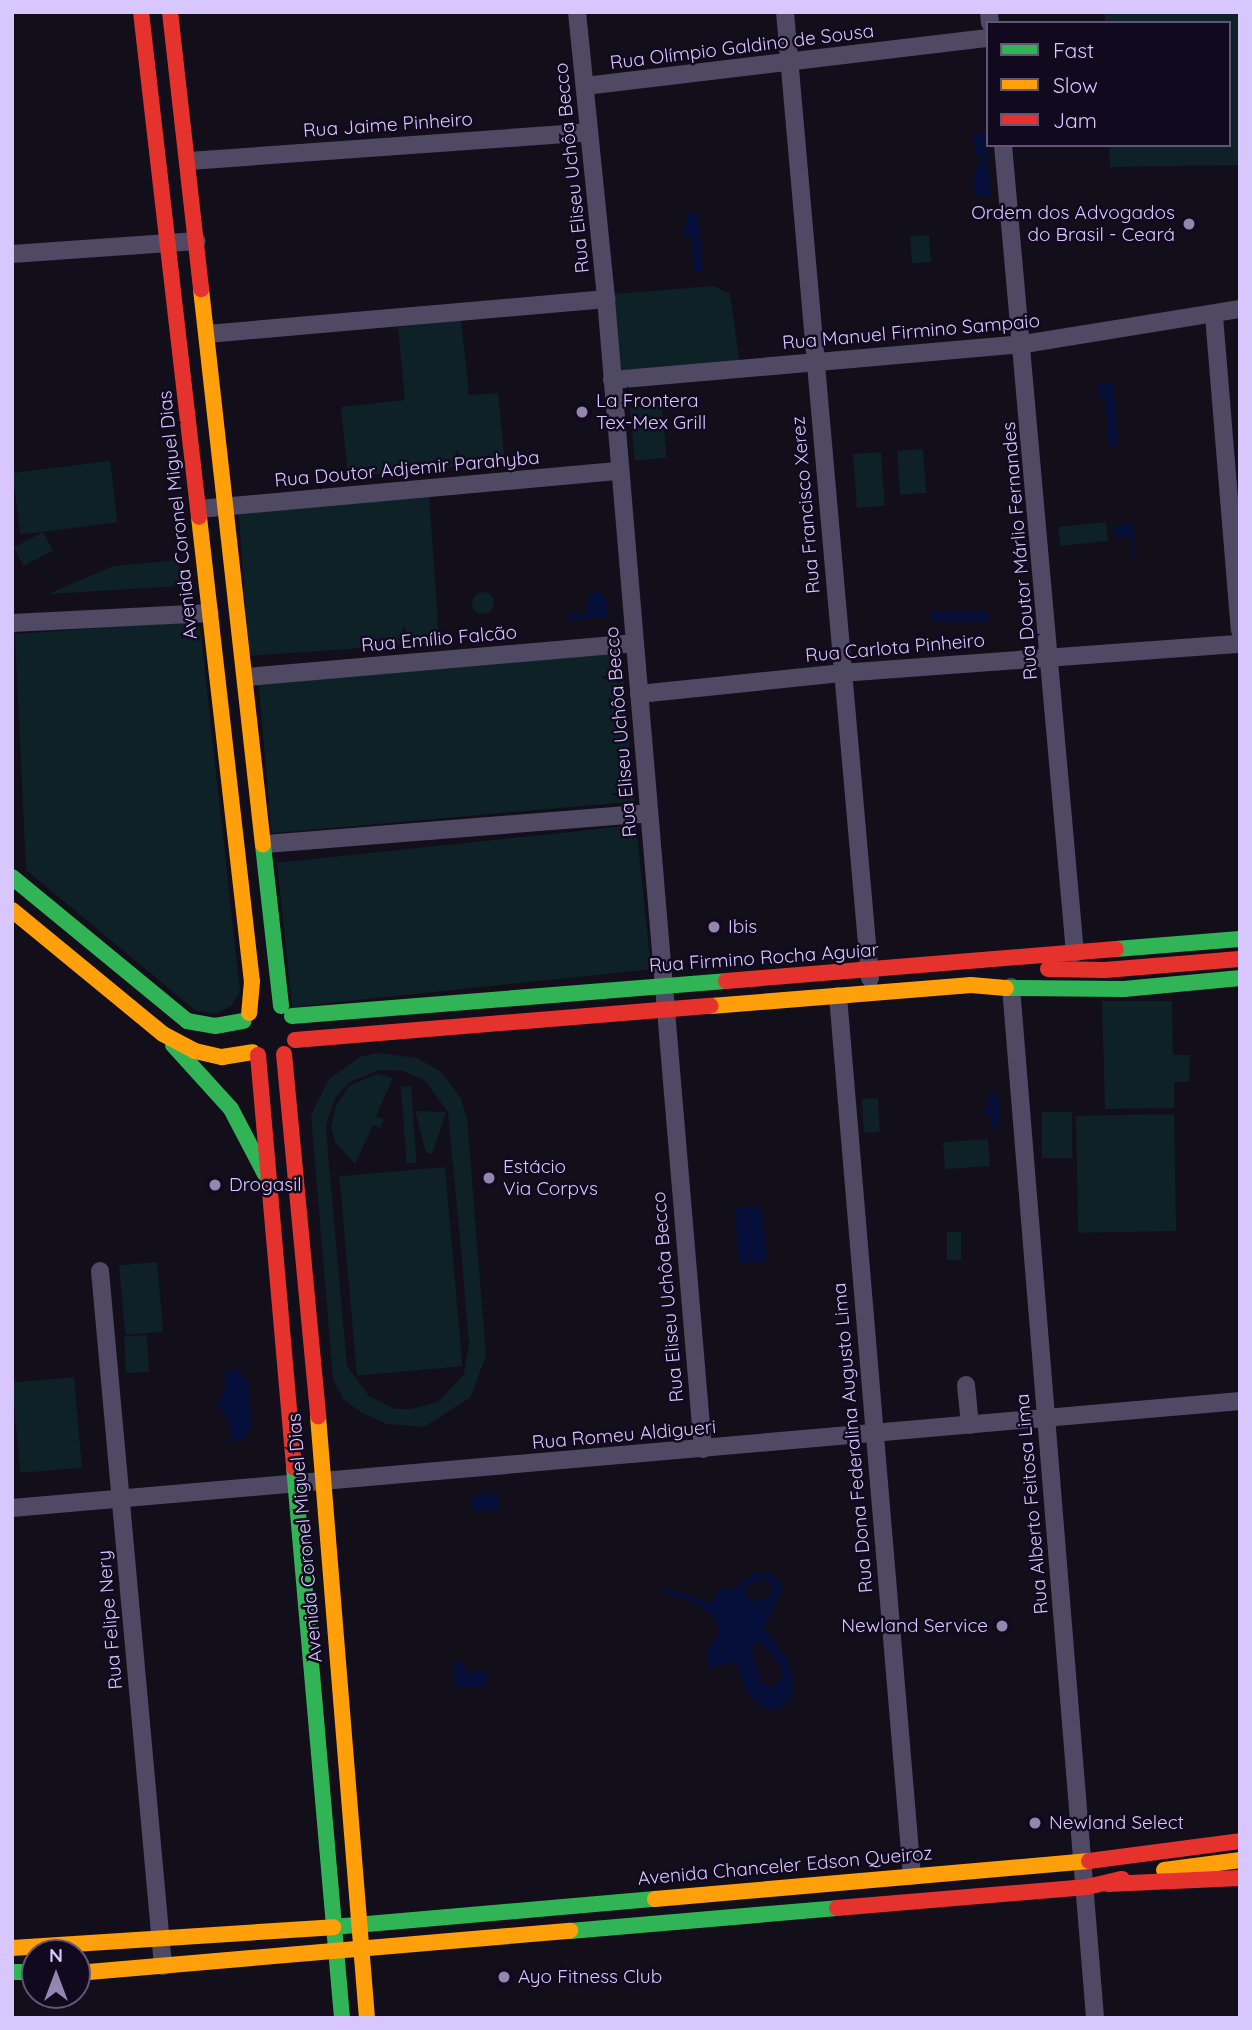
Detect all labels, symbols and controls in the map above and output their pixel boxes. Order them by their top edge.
street label: Rua Olímpio Galdino de Sousa [609,19,875,75]
legend [986,21,1231,147]
text: Fast [1053,37,1094,63]
street label: Rua Eliseu Uchôa Becco [550,62,594,274]
text: Slow [1053,72,1098,98]
text: Jam [1053,107,1097,133]
street label: Rua Jaime Pinheiro [302,108,474,142]
place label: Ordem dos Advogados do Brasil - Ceará [971,202,1175,246]
marker: Ordem dos Advogados do Brasil - Ceará [1181,216,1197,232]
street label: Rua Manuel Firmino Sampaio [781,309,1041,355]
street label: Avenida Coronel Miguel Dias [154,390,202,640]
place label: La Frontera Tex-Mex Grill [596,390,706,434]
marker: La Frontera Tex-Mex Grill [574,404,590,420]
street label: Rua Francisco Xerez [787,415,825,595]
street label: Rua Doutor Márlio Fernandes [997,421,1043,681]
street label: Rua Doutor Adjemir Parahyba [274,446,540,492]
street label: Rua Emílio Falcão [360,621,518,657]
street label: Rua Eliseu Uchôa Becco [600,626,642,838]
street label: Rua Carlota Pinheiro [804,629,986,667]
place label: Ibis [728,916,757,938]
marker: Ibis [706,919,722,935]
street label: Rua Firmino Rocha Aguiar [648,939,880,977]
place label: Estácio Via Corpvs [503,1156,598,1200]
marker: Estácio Via Corpvs [481,1170,497,1186]
place label: Drogasil [229,1174,302,1196]
marker: Drogasil [207,1177,223,1193]
street label: Rua Eliseu Uchôa Becco [647,1191,689,1403]
street label: Rua Dona Federalina Augusto Lima [828,1282,878,1594]
street label: Rua Alberto Feitosa Lima [1011,1393,1053,1615]
street label: Avenida Coronel Miguel Dias [283,1412,327,1664]
street label: Rua Romeu Aldigueri [531,1416,717,1454]
street label: Rua Felipe Nery [93,1549,127,1691]
place label: Newland Service [841,1615,988,1637]
marker: Newland Service [994,1618,1010,1634]
place label: Newland Select [1049,1812,1184,1834]
marker: Newland Select [1027,1815,1043,1831]
street label: Avenida Chanceler Edson Queiroz [637,1842,933,1890]
north arrow [21,1939,91,2009]
text: N [49,1943,63,1967]
place label: Ayo Fitness Club [518,1966,662,1988]
marker: Ayo Fitness Club [496,1969,512,1985]

